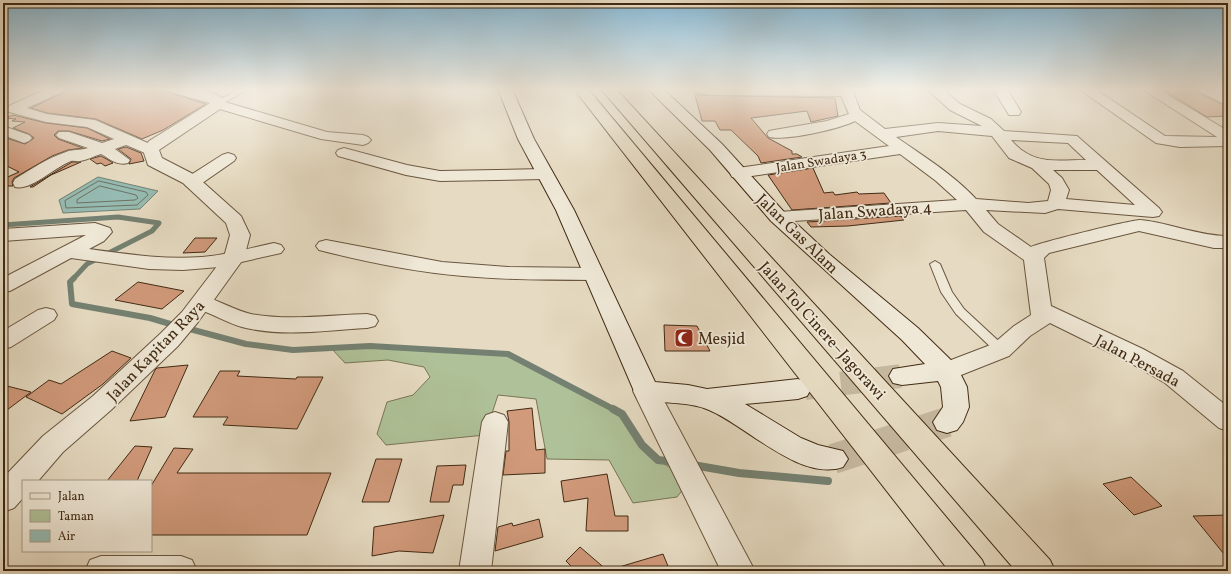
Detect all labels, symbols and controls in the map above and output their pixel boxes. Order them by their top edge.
street label: Jalan Swadaya 3 [775,146,868,178]
street label: Jalan Gas Alam [751,189,843,279]
street label: Jalan Swadaya 4 [818,197,933,227]
street label: Jalan Tol Cinere–Jagorawi [753,257,890,406]
street label: Jalan Kapitan Raya [102,296,211,407]
mosque icon: Mesjid [673,327,695,349]
place label: Mesjid [698,329,745,351]
street label: Jalan Persada [1090,330,1184,394]
legend [22,480,152,552]
text: Jalan [58,489,85,505]
text: Taman [58,509,94,525]
text: Air [58,529,75,545]

